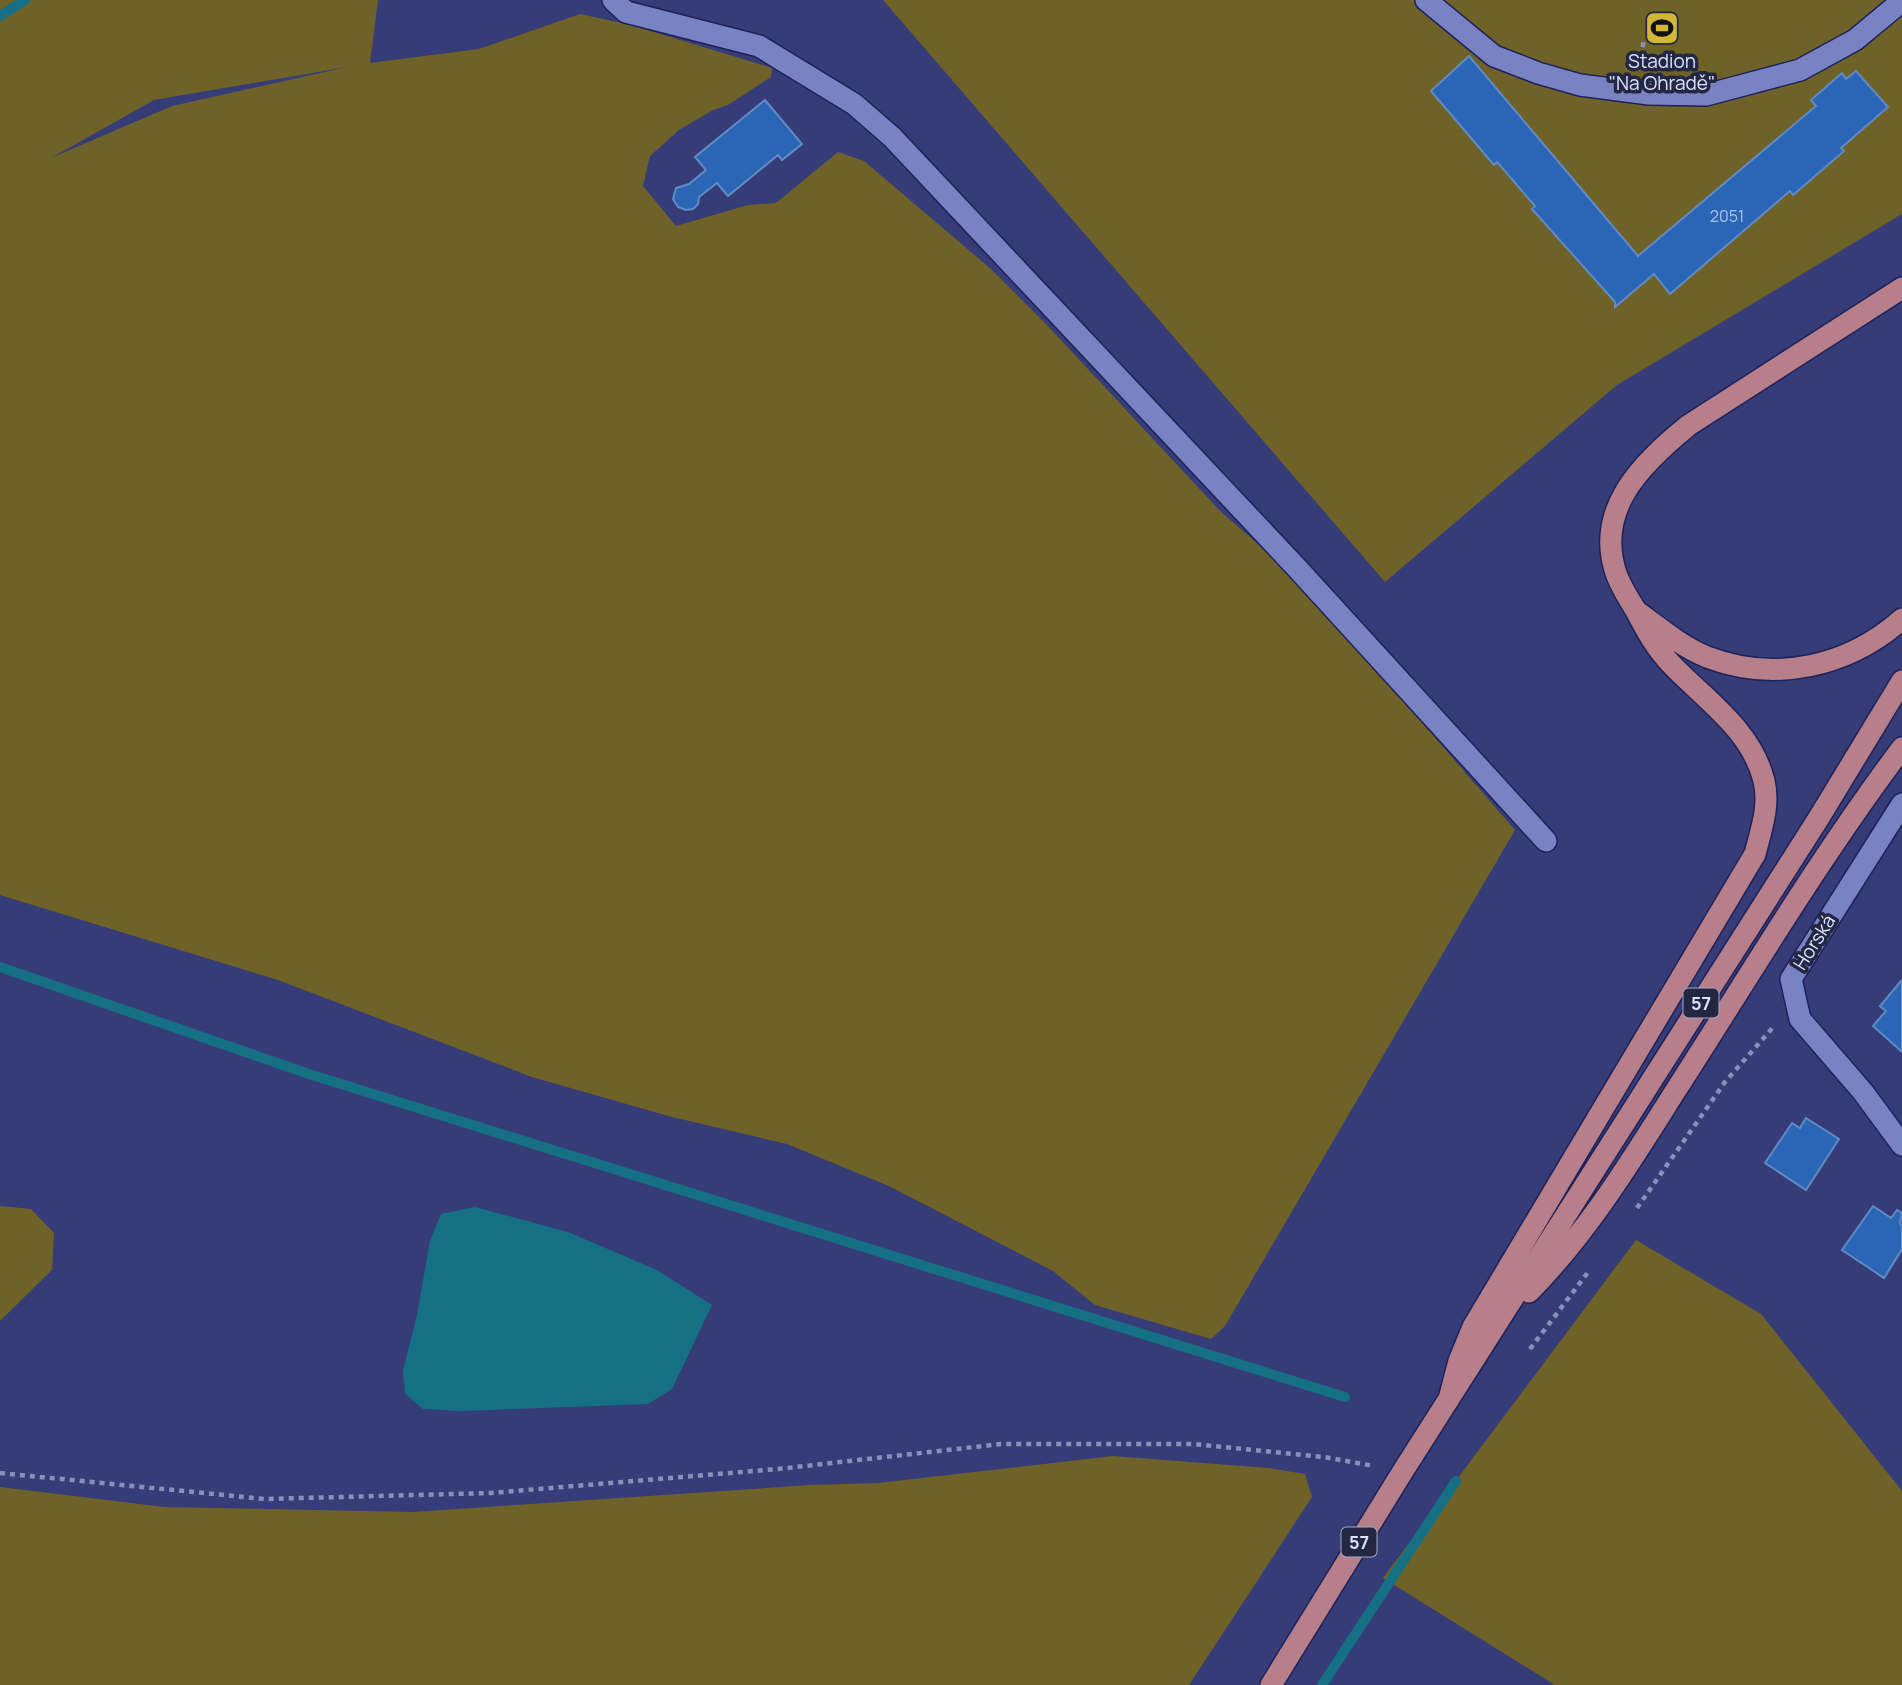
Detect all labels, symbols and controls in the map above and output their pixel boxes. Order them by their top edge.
sports icon: Stadion "Na Ohradě" [1643,9,1681,47]
place label: Stadion "Na Ohradě" [1609,48,1715,96]
house number: 2051 [1710,205,1744,227]
street label: Horská [1787,909,1841,975]
road number: 57 [1684,988,1718,1018]
road number: 57 [1342,1527,1376,1556]

